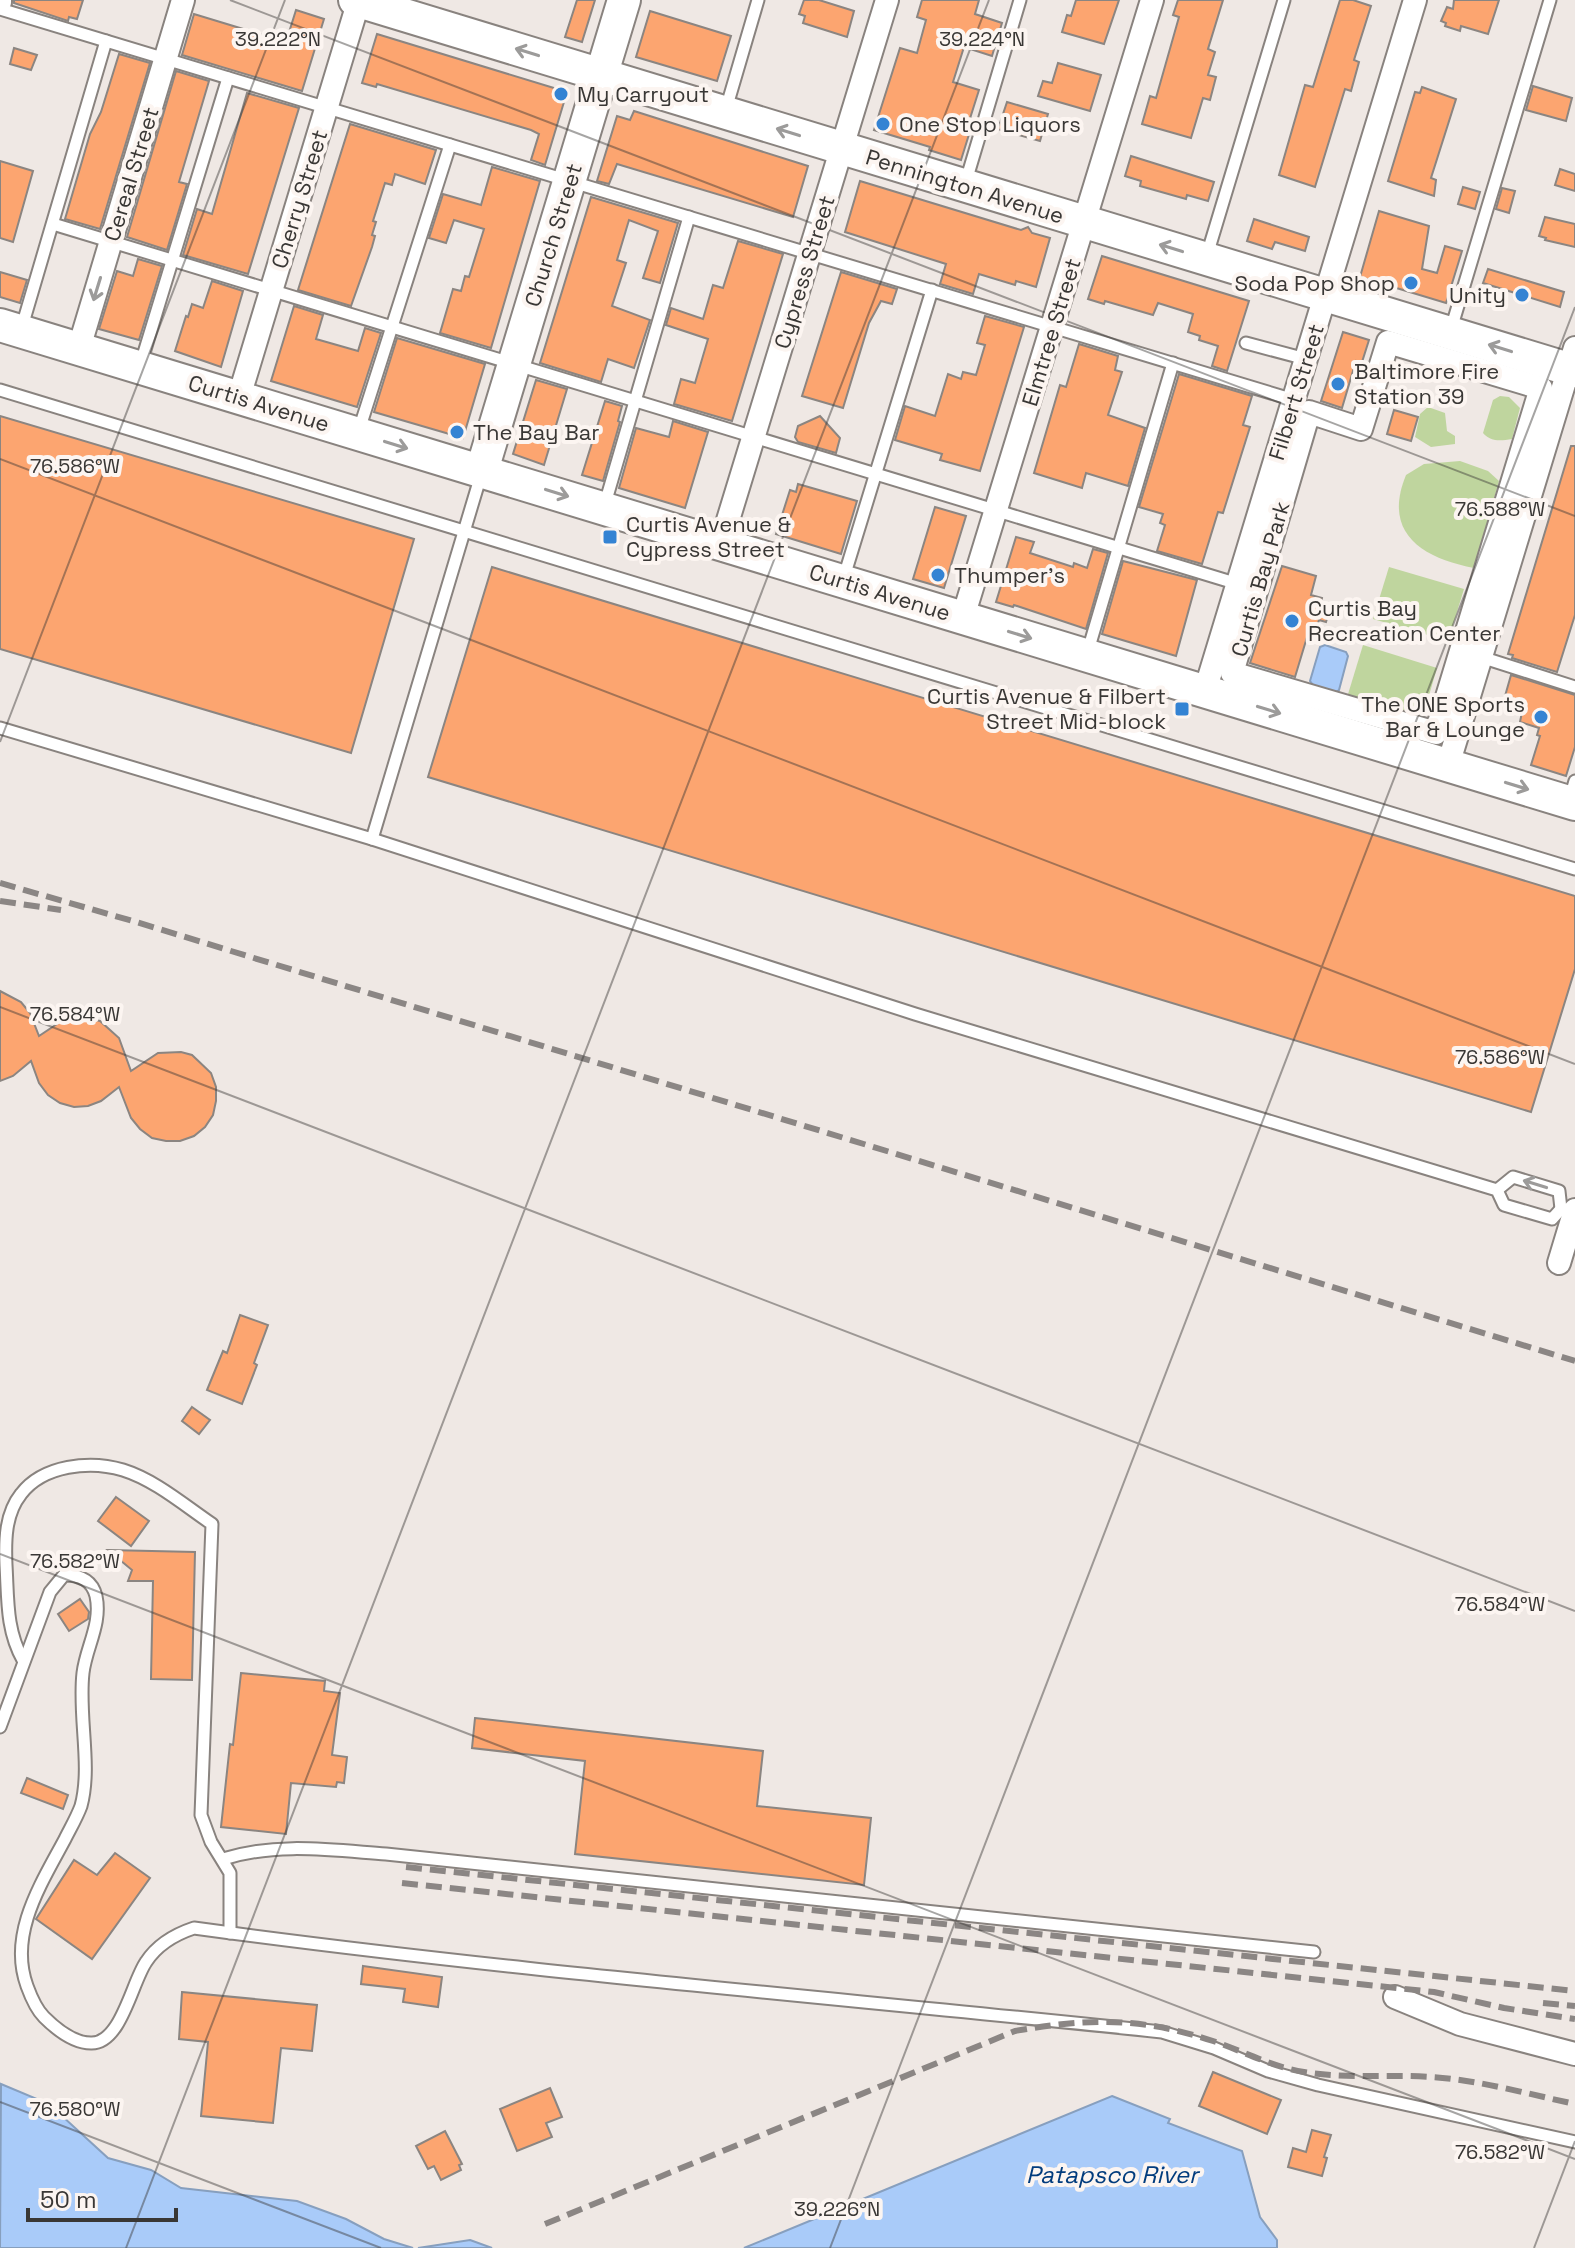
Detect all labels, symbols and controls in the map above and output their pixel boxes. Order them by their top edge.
text: 39.222°N [235,26,321,52]
text: 39.224°N [939,26,1025,52]
one-way arrow [515,44,541,59]
place label: My Carryout [577,80,709,108]
marker: My Carryout [552,85,570,103]
street label: Cereal Street [97,103,165,245]
place label: One Stop Liquors [899,110,1081,138]
marker: One Stop Liquors [874,115,892,133]
one-way arrow [776,124,801,139]
street label: Cherry Street [265,126,333,272]
street label: Pennington Avenue [863,143,1067,229]
street label: Church Street [518,160,588,310]
street label: Cypress Street [767,192,841,352]
one-way arrow [1159,240,1184,255]
street label: Elmtree Street [1015,255,1087,409]
place label: Soda Pop Shop [1234,269,1395,297]
marker: Soda Pop Shop [1402,274,1420,292]
one-way arrow [89,276,104,302]
place label: Unity [1449,281,1506,309]
marker: Unity [1513,286,1531,304]
street label: Filbert Street [1262,320,1330,464]
one-way arrow [1488,340,1514,355]
place label: Baltimore Fire Station 39 [1354,357,1499,410]
street label: Curtis Avenue [185,368,333,438]
marker: Baltimore Fire Station 39 [1329,375,1347,393]
place label: The Bay Bar [473,418,600,446]
marker: The Bay Bar [448,423,466,441]
one-way arrow [383,438,409,453]
text: 76.586°W [30,453,120,479]
one-way arrow [544,487,569,501]
text: 76.588°W [1455,496,1545,522]
street label: Curtis Bay Park [1224,498,1296,660]
place label: Curtis Avenue & Cypress Street [626,510,791,563]
marker: Curtis Avenue & Cypress Street [601,528,619,546]
street label: Curtis Avenue [806,557,954,627]
place label: Thumper's [954,561,1065,589]
marker: Thumper's [929,566,947,584]
place label: Curtis Bay Recreation Center [1308,594,1501,647]
marker: Curtis Bay Recreation Center [1283,612,1301,630]
one-way arrow [1007,628,1032,643]
place label: Curtis Avenue & Filbert Street Mid-block [927,682,1166,735]
place label: The ONE Sports Bar & Lounge [1361,690,1525,743]
marker: Curtis Avenue & Filbert Street Mid-block [1173,700,1191,718]
one-way arrow [1256,704,1281,719]
marker: The ONE Sports Bar & Lounge [1532,708,1550,726]
one-way arrow [1504,779,1530,794]
text: 76.584°W [30,1001,120,1027]
text: 76.586°W [1455,1044,1545,1070]
one-way arrow [1522,1176,1548,1191]
text: 76.582°W [30,1548,120,1574]
text: 76.584°W [1455,1591,1545,1617]
text: 76.580°W [30,2096,120,2122]
text: 76.582°W [1455,2139,1545,2165]
water label: Patapsco River [1026,2159,1201,2190]
scale bar [28,2172,176,2222]
text: 50 m [40,2184,97,2215]
text: 39.226°N [794,2196,880,2222]

